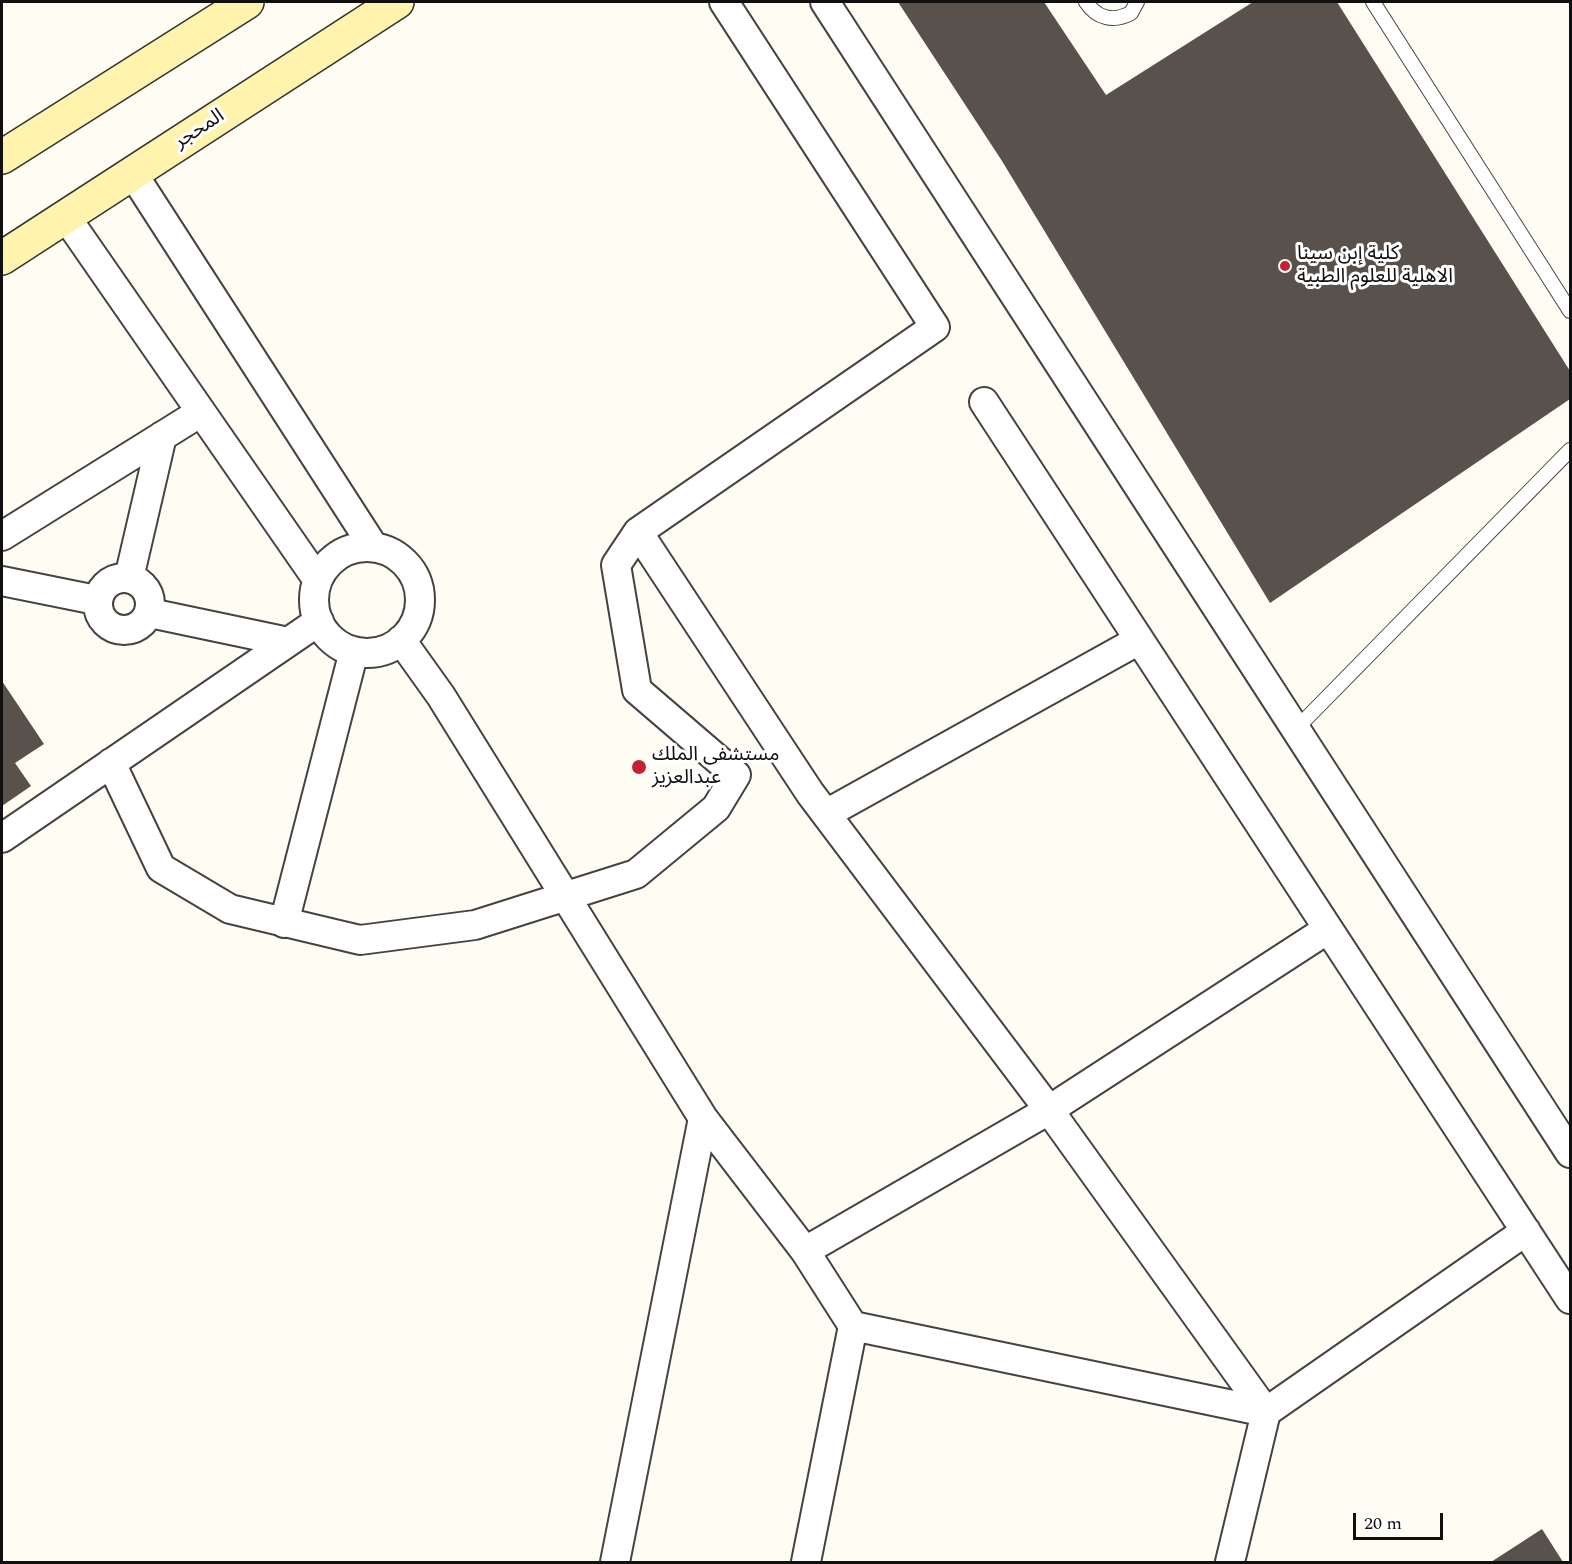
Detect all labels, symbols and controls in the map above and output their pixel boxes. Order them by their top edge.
street label: المحجر [170,105,230,155]
place label: كلية إبن سينا الاهلية للعلوم الطبية [1297,243,1453,290]
marker: كلية إبن سينا الاهلية للعلوم الطبية [1278,259,1292,273]
place label: مستشفى الملك عبدالعزيز [652,744,780,791]
marker: مستشفى الملك عبدالعزيز [630,758,648,776]
scale bar [1356,1501,1446,1539]
text: 20 m [1364,1510,1402,1537]

